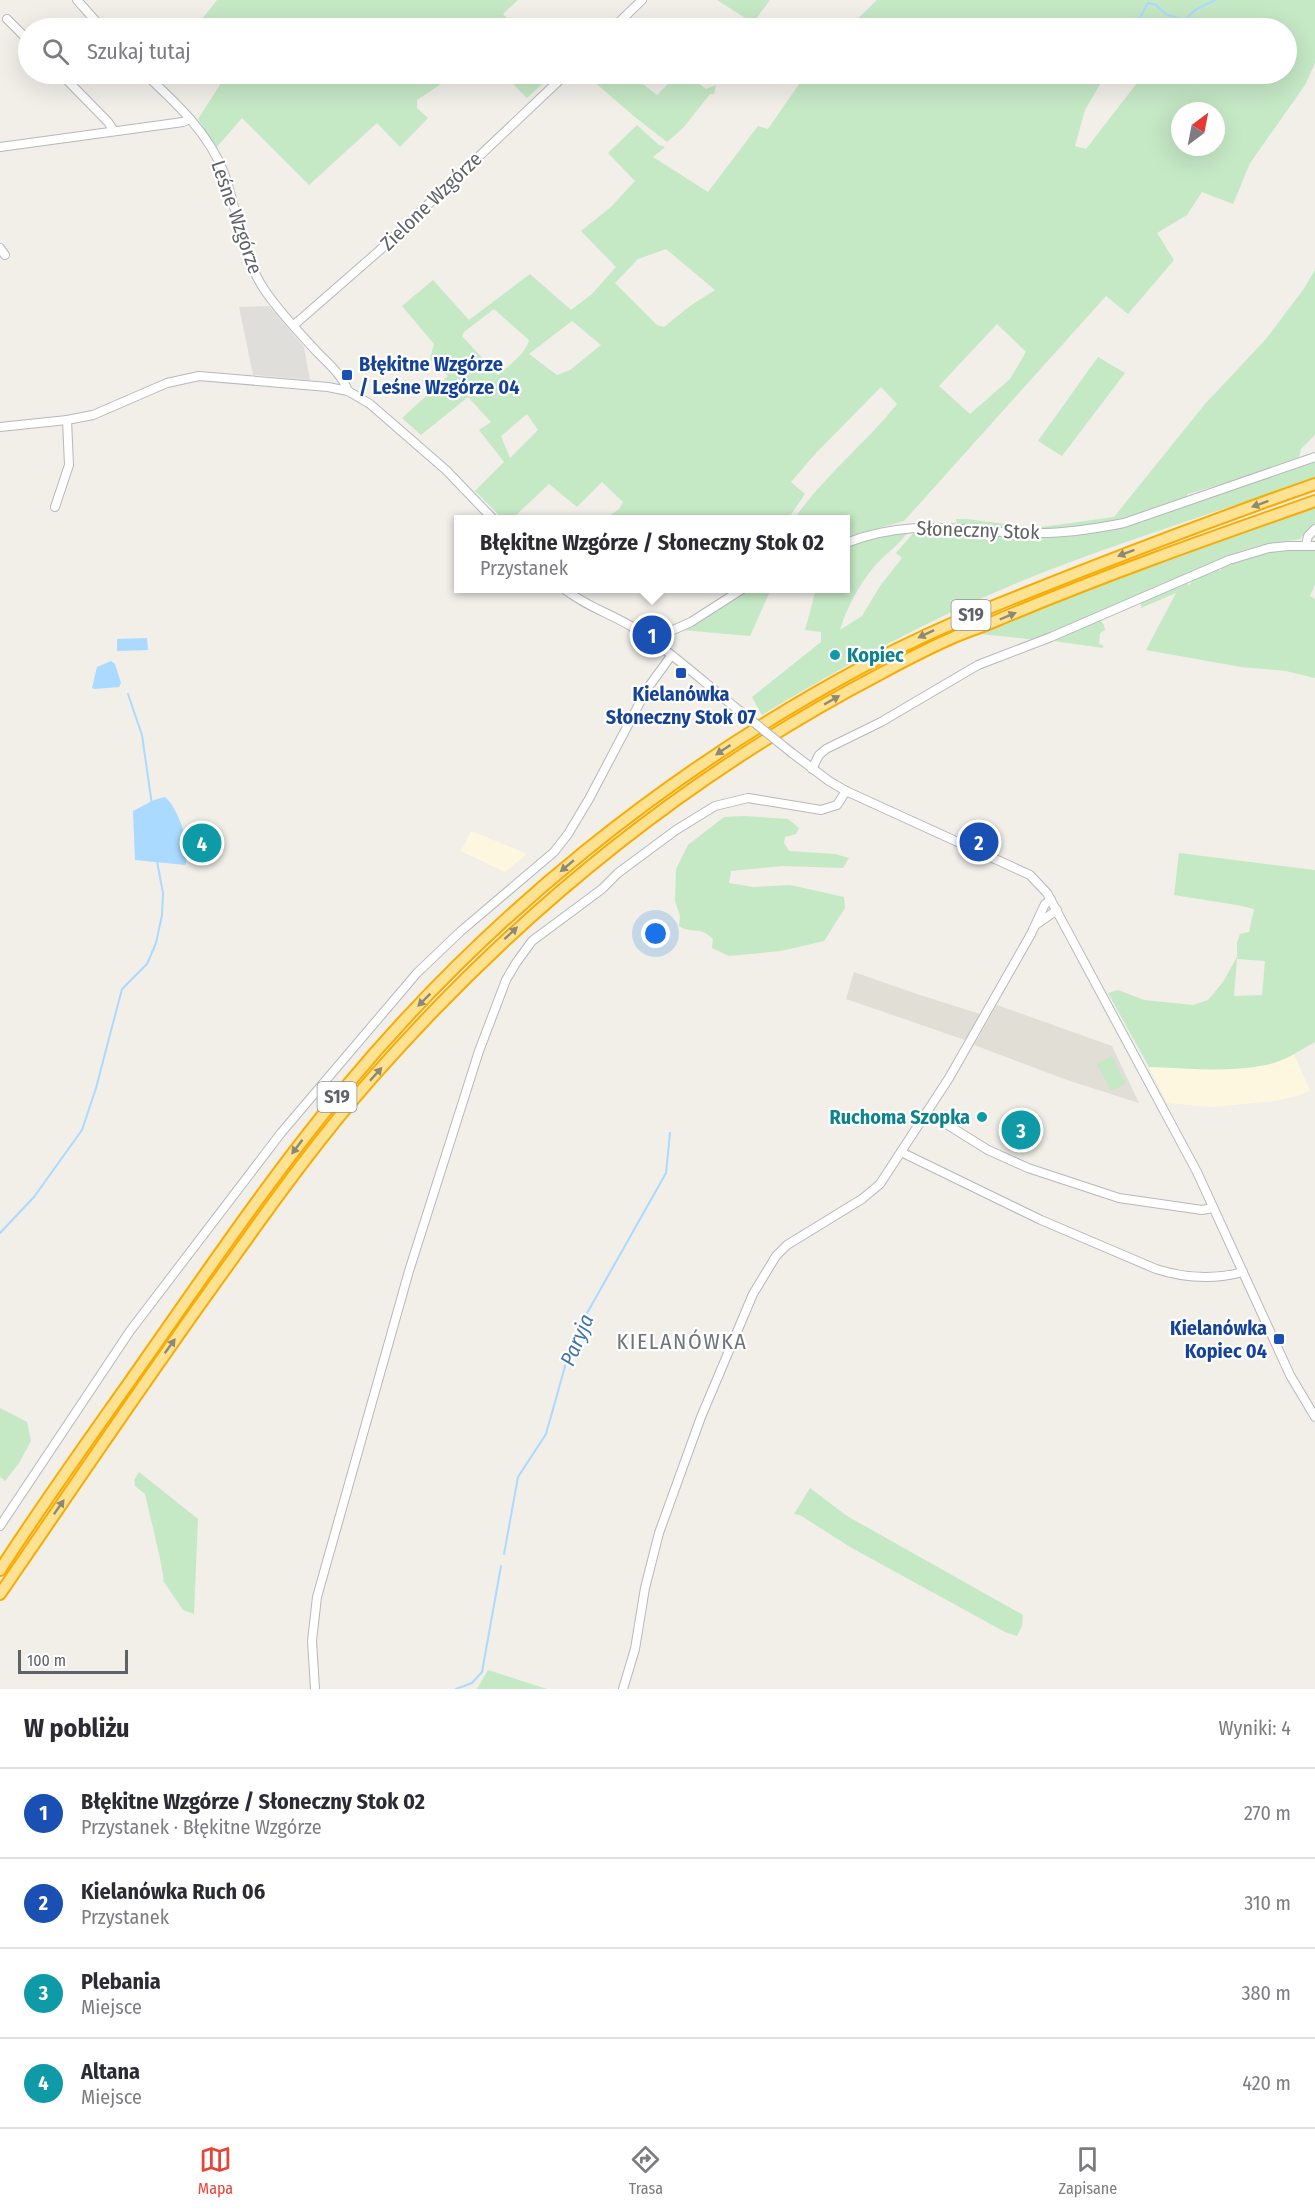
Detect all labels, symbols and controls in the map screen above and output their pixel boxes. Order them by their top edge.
search box [18,18,1297,84]
icon: search [39,35,72,68]
text: Szukaj tutaj [87,38,191,65]
north arrow [1171,102,1225,156]
street label: Zielone Wzgórze [375,147,487,255]
street label: Leśne Wzgórze [206,157,268,277]
place label: Błękitne Wzgórze / Leśne Wzgórze 04 [359,352,519,399]
marker: Błękitne Wzgórze / Leśne Wzgórze 04 [340,368,354,382]
one-way arrow [1251,499,1269,509]
popup [454,515,850,593]
street label: Słoneczny Stok [916,516,1041,544]
text: Błękitne Wzgórze / Słoneczny Stok 02 [480,529,824,556]
one-way arrow [1117,549,1135,559]
text: Przystanek [480,556,568,580]
road number: S19 [952,600,990,630]
one-way arrow [999,611,1017,620]
pin: 1 [632,612,672,658]
one-way arrow [917,630,934,639]
place label: Kopiec [847,643,904,667]
marker: Kopiec [828,648,842,662]
marker: Kielanówka Słoneczny Stok 07 [674,666,688,680]
place label: Kielanówka Słoneczny Stok 07 [606,682,757,729]
one-way arrow [824,695,841,705]
one-way arrow [715,744,731,756]
pin: 4 [182,820,222,866]
pin: 2 [960,820,998,864]
one-way arrow [559,860,575,873]
your location [641,919,670,948]
one-way arrow [504,927,518,941]
one-way arrow [418,992,432,1006]
one-way arrow [369,1066,383,1081]
road number: S19 [318,1082,356,1112]
place label: Ruchoma Szopka [829,1105,970,1129]
pin: 3 [1002,1108,1040,1152]
marker: Ruchoma Szopka [975,1110,989,1124]
one-way arrow [291,1139,303,1155]
water label: Paryja [555,1310,599,1370]
place label: Kielanówka Kopiec 04 [1170,1316,1267,1363]
district label: KIELANÓWKA [617,1328,747,1355]
marker: Kielanówka Kopiec 04 [1272,1332,1286,1346]
one-way arrow [164,1339,176,1355]
one-way arrow [53,1500,65,1516]
scale bar [18,1647,128,1674]
text: 100 m [27,1651,66,1670]
text: W pobliżu [24,1713,130,1744]
text: Wyniki: 4 [1219,1716,1291,1740]
text: Błękitne Wzgórze / Słoneczny Stok 02 [81,1788,425,1815]
text: 1 [39,1801,48,1825]
text: 270 m [1244,1801,1291,1825]
text: Przystanek · Błękitne Wzgórze [81,1815,322,1839]
text: Kielanówka Ruch 06 [81,1878,265,1905]
text: 2 [39,1891,48,1915]
text: 310 m [1244,1891,1291,1915]
text: Przystanek [81,1905,169,1929]
text: Plebania [81,1968,161,1995]
text: 3 [39,1981,48,2005]
text: 380 m [1241,1981,1291,2005]
text: Miejsce [81,1995,142,2019]
text: Altana [81,2058,140,2085]
text: 4 [38,2071,49,2095]
text: 420 m [1242,2071,1291,2095]
text: Miejsce [81,2085,142,2109]
tab: Mapa [198,2143,233,2198]
tab: Trasa [629,2143,663,2198]
tab: Zapisane [1059,2143,1117,2198]

